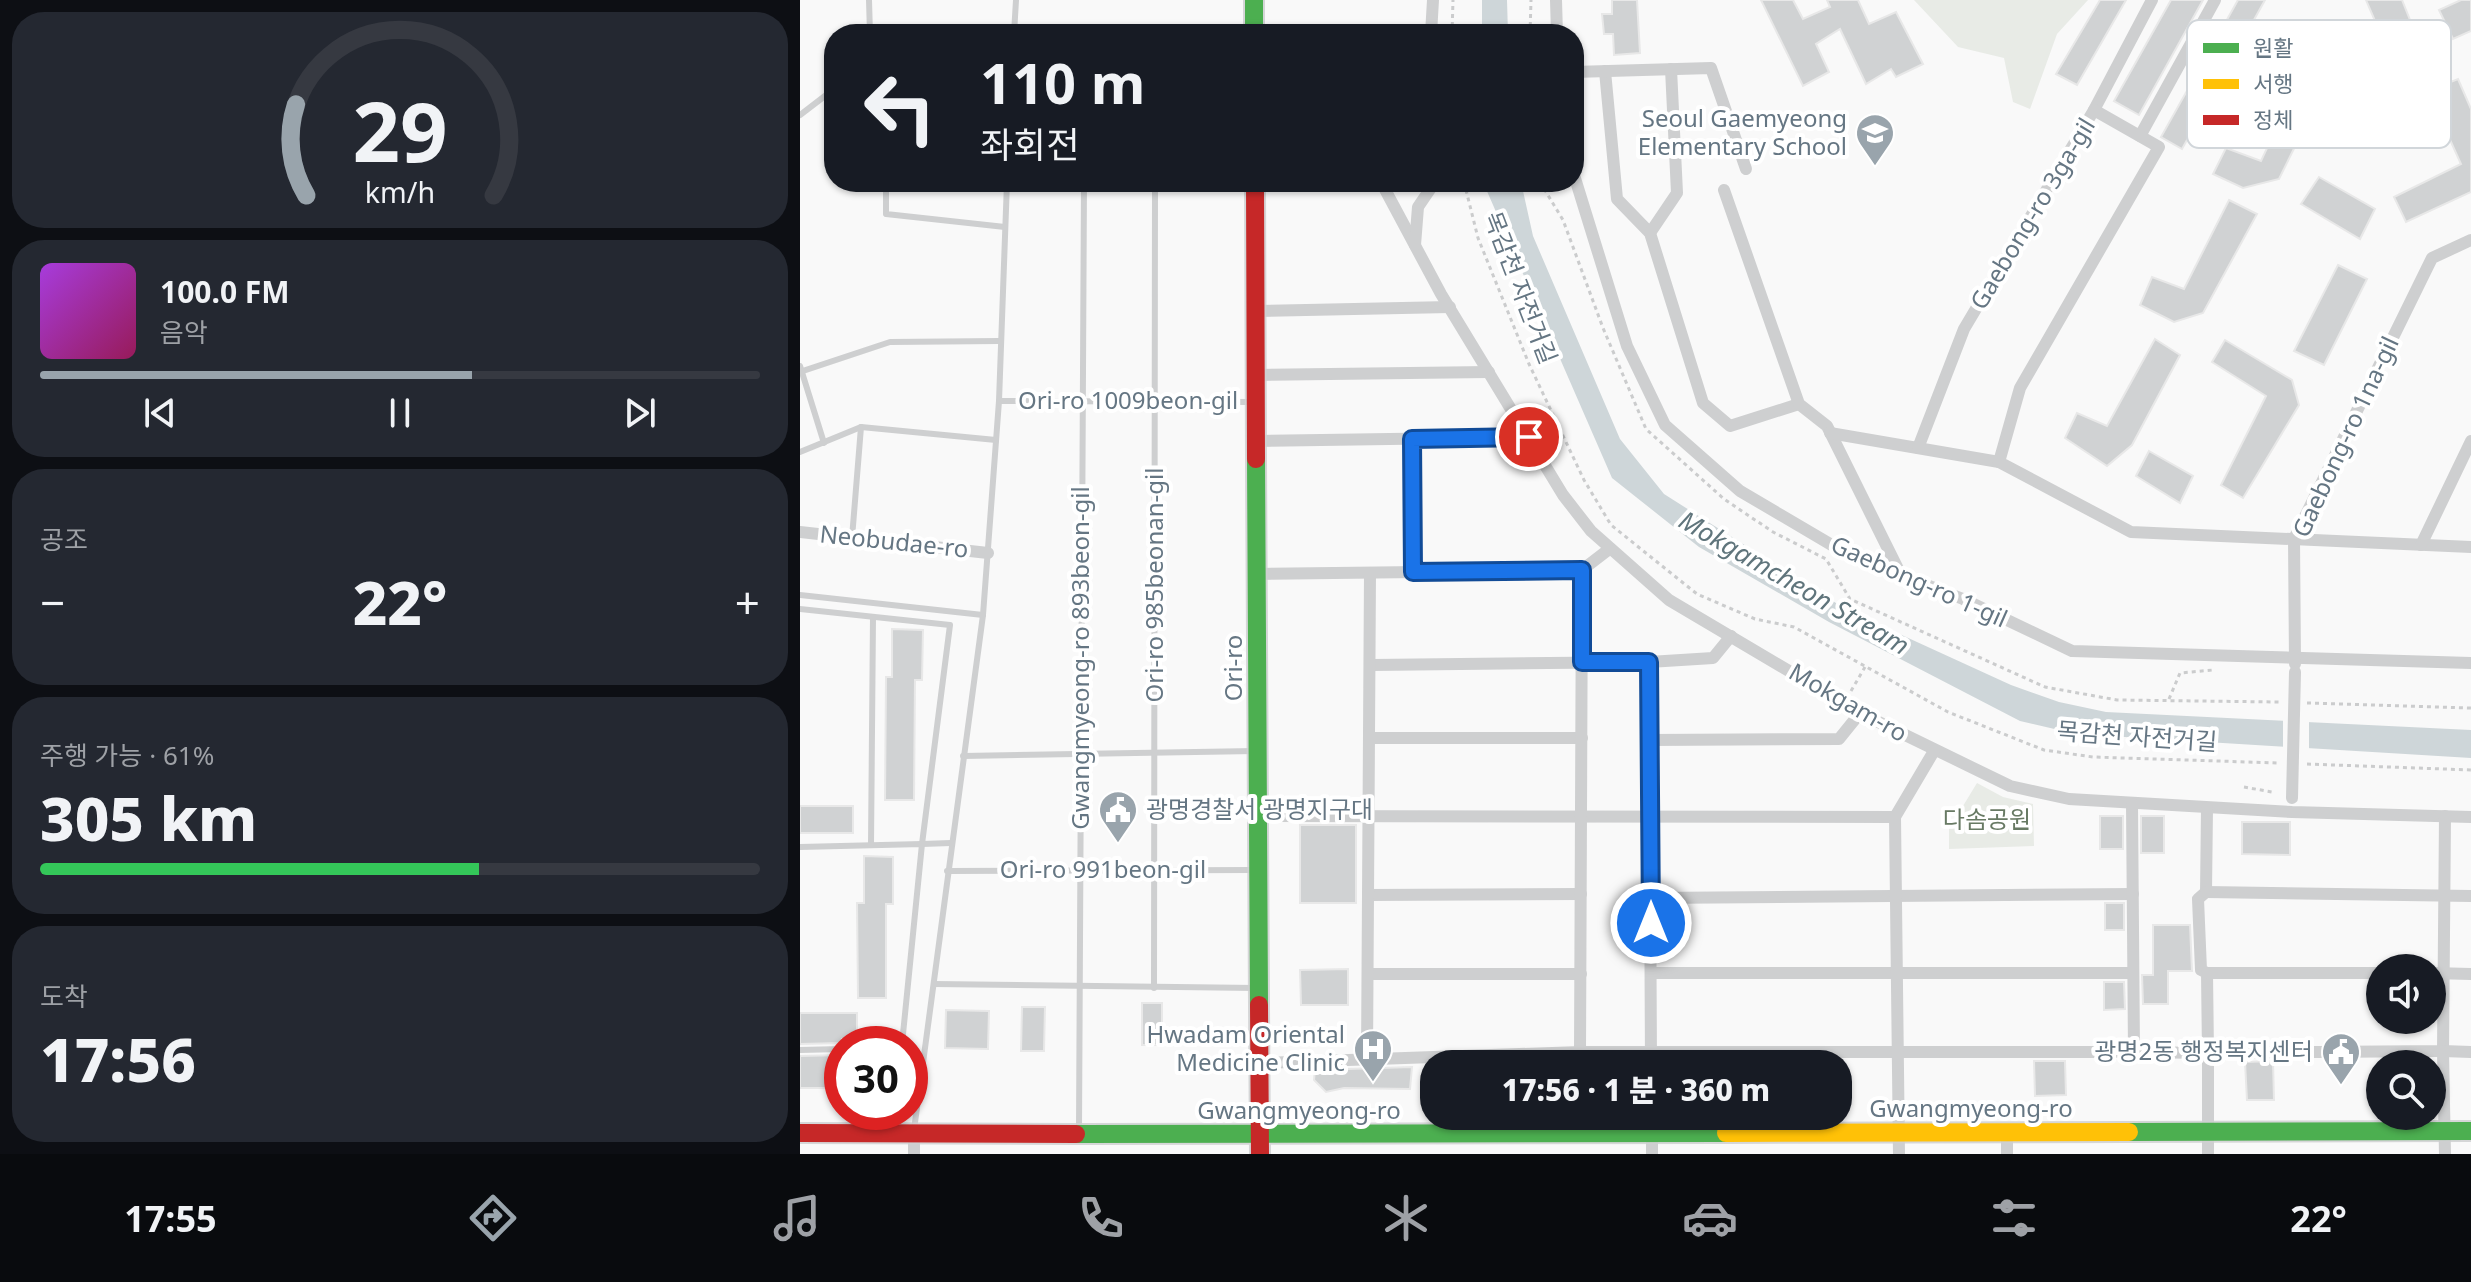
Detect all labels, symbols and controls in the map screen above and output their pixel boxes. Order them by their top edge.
legend [2187,20,2451,148]
text: 원활 [2253,32,2293,62]
text: 110 m [980,44,1145,120]
icon: left [848,56,952,160]
text: 서행 [2253,68,2293,98]
text: 29 [352,73,448,186]
place label: Seoul Gaemyeong Elementary School [1638,101,1847,162]
text: 정체 [2253,104,2293,134]
street label: Gaebong-ro 3ga-gil [1961,111,2102,315]
school or university icon: Seoul Gaemyeong Elementary School [1854,112,1896,167]
text: 좌회전 [980,120,1079,169]
text: km/h [365,172,435,211]
street label: 목감천 자전거길 [1477,206,1566,368]
text: 100.0 FM [160,271,290,312]
text: 음악 [160,314,208,350]
street label: Gaebong-ro 1na-gil [2284,331,2406,542]
street label: Ori-ro 1009beon-gil [1018,383,1238,416]
icon: previous [138,391,182,435]
icon: pause [378,391,422,435]
icon: next [618,391,662,435]
pin [1495,403,1563,471]
icon: arrive [1507,415,1551,459]
street label: Ori-ro 985beonan-gil [1137,468,1170,702]
street label: Gwangmyeong-ro 893beon-gil [1063,486,1096,830]
water label: Mokgamcheon Stream [1673,501,1916,663]
street label: Neobudae-ro [818,516,970,565]
text: 공조 [40,521,88,557]
street label: Gaebong-ro 1-gil [1826,527,2013,634]
text: 22° [353,561,447,643]
text: − [40,572,65,632]
text: + [735,572,760,632]
street label: Ori-ro [1216,635,1249,701]
street label: Mokgam-ro [1784,655,1914,749]
street label: 목감천 자전거길 [2056,713,2218,758]
text: 주행 가능 · 61% [40,737,214,773]
text: 305 km [40,777,257,859]
public building icon: 광명경찰서 광명지구대 [1097,789,1139,844]
place label: 광명경찰서 광명지구대 [1146,792,1373,825]
park label: 다솜공원 [1943,802,2031,835]
street label: Ori-ro 991beon-gil [1000,852,1206,885]
position arrow [1609,881,1693,965]
map controls [2366,954,2446,1130]
button: sound [2366,954,2446,1034]
text: 도착 [40,978,88,1014]
place label: Hwadam Oriental Medicine Clinic [1146,1017,1345,1078]
text: 17:56 [40,1018,196,1100]
speed limit sign: 30 [824,1026,928,1130]
hospital icon: Hwadam Oriental Medicine Clinic [1352,1028,1394,1083]
public building icon: 광명2동 행정복지센터 [2320,1031,2362,1086]
place label: 광명2동 행정복지센터 [2094,1034,2313,1067]
button: search [2366,1050,2446,1130]
text: 17:56 · 1 분 · 360 m [1502,1069,1770,1110]
street label: Gwangmyeong-ro [1869,1091,2073,1124]
street label: Gwangmyeong-ro [1197,1093,1401,1126]
icon: directions [465,1190,521,1246]
icon: music [769,1190,825,1246]
icon: phone [1073,1190,1129,1246]
icon: climate [1378,1190,1434,1246]
icon: car [1682,1190,1738,1246]
icon: filters [1986,1190,2042,1246]
text: 17:55 [124,1194,217,1243]
text: 22° [2290,1194,2347,1243]

